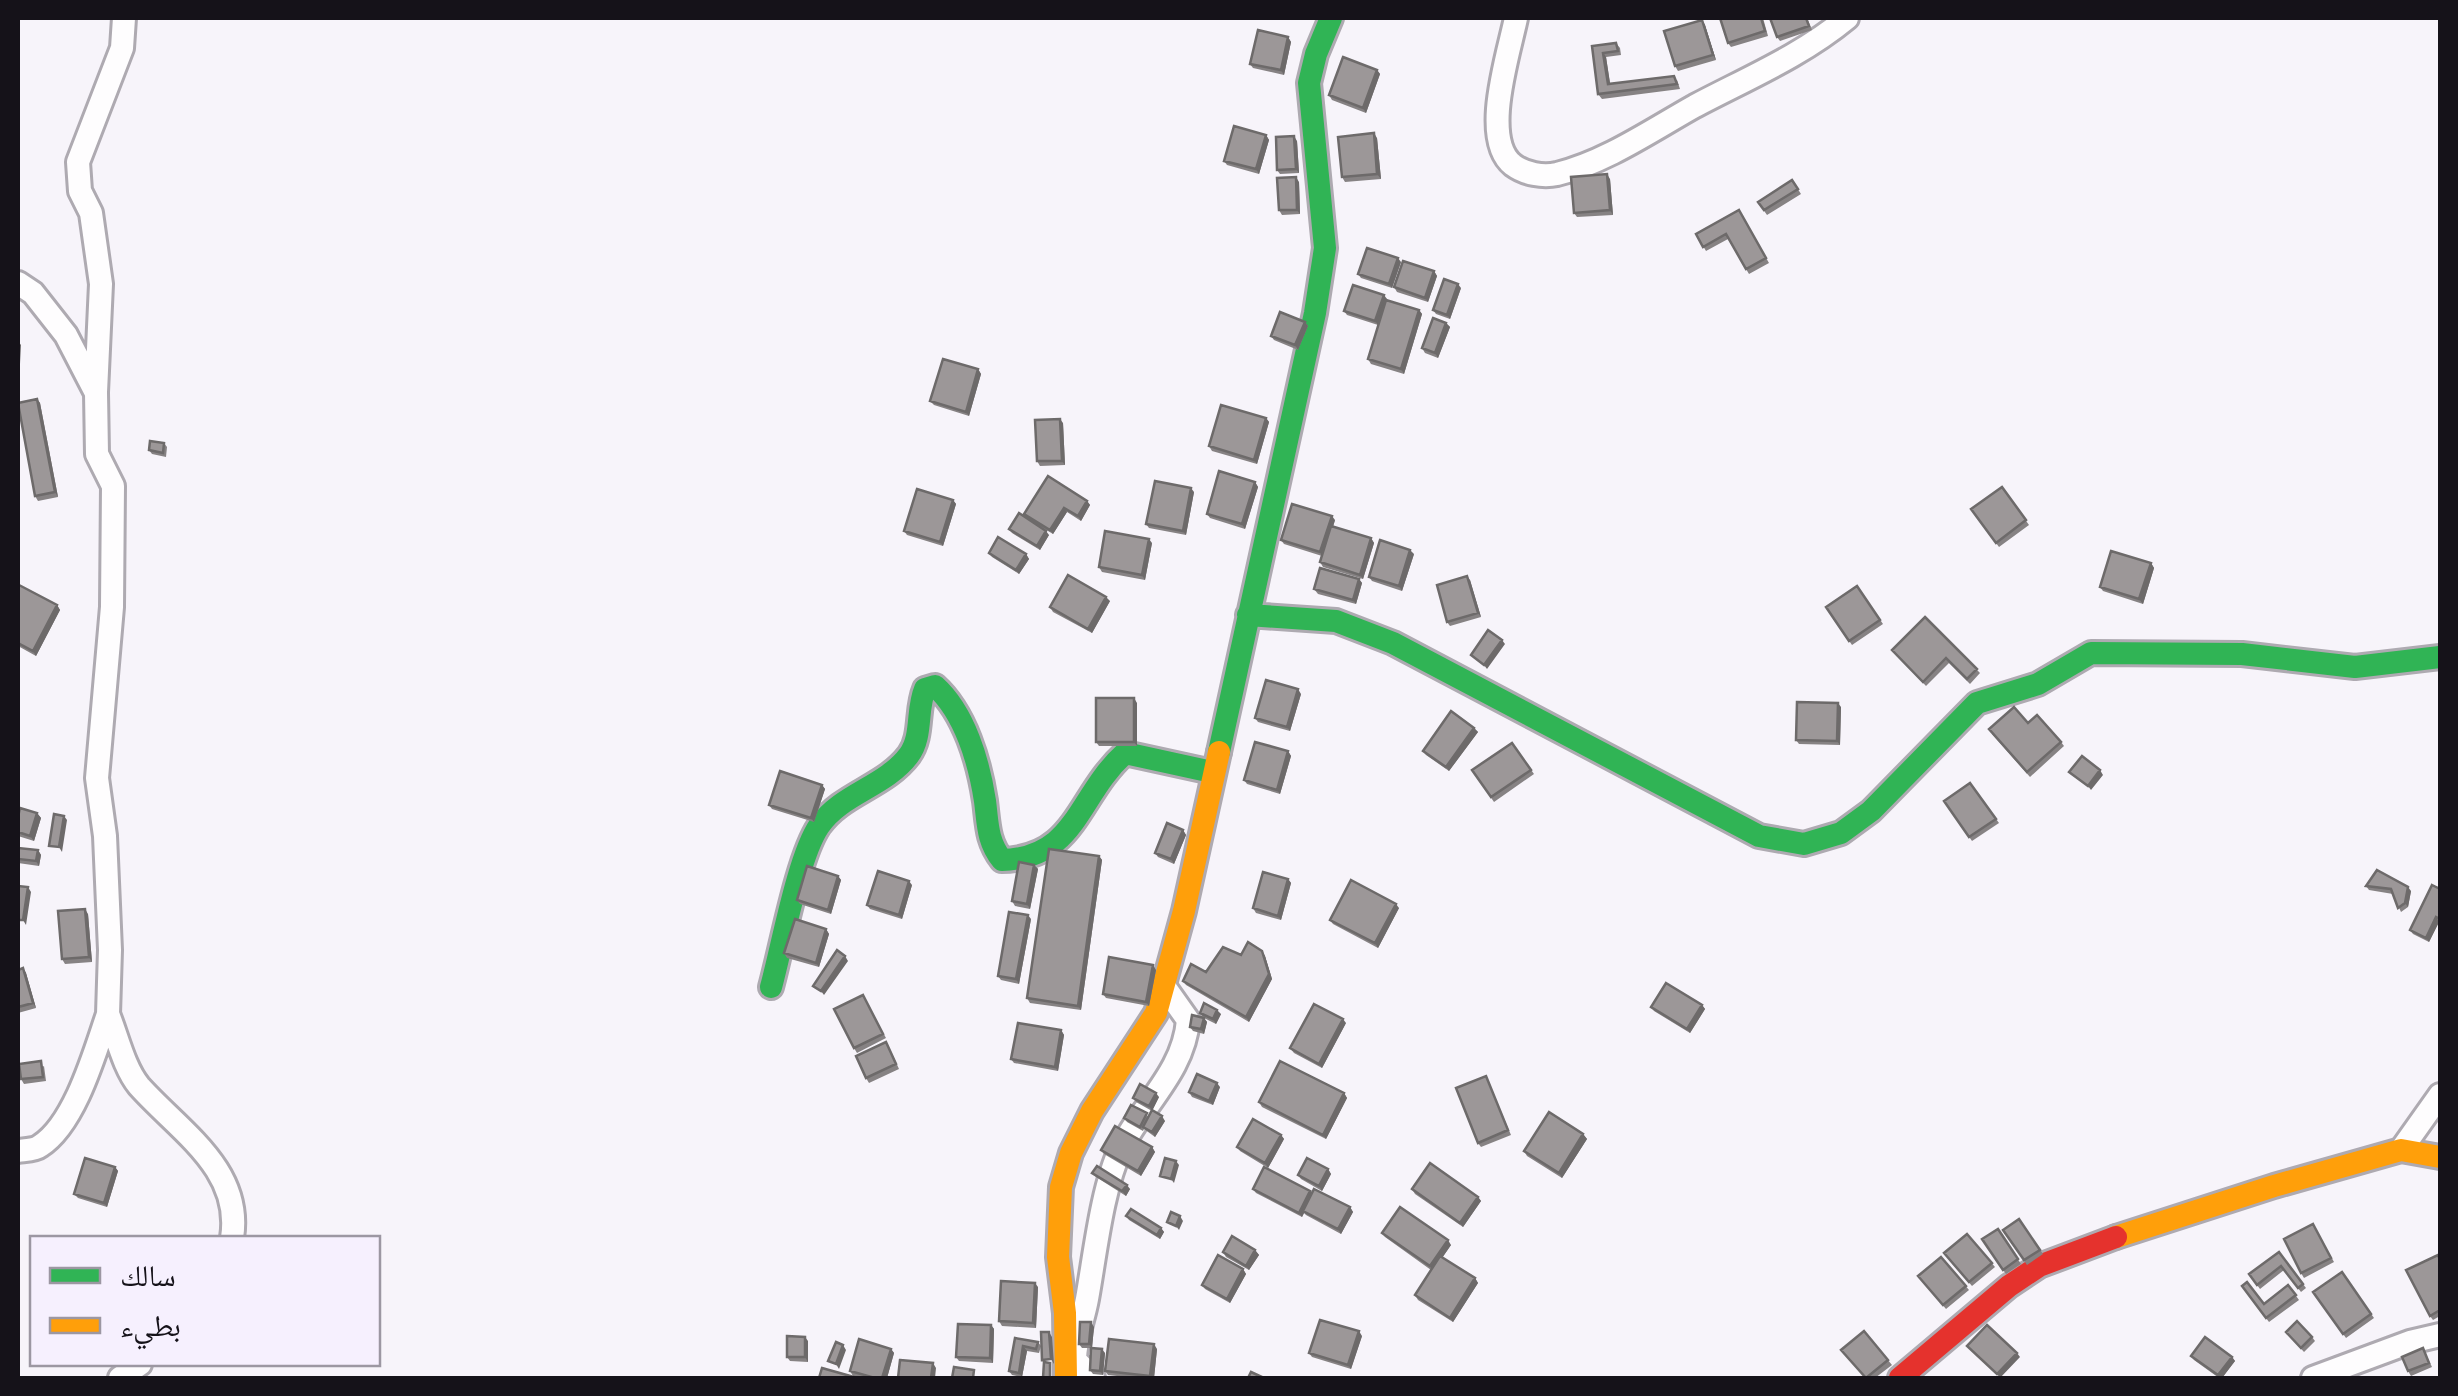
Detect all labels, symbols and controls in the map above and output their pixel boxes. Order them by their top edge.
legend [30,1236,380,1366]
text: سالك [120,1255,176,1295]
text: بطيء [120,1305,181,1350]

